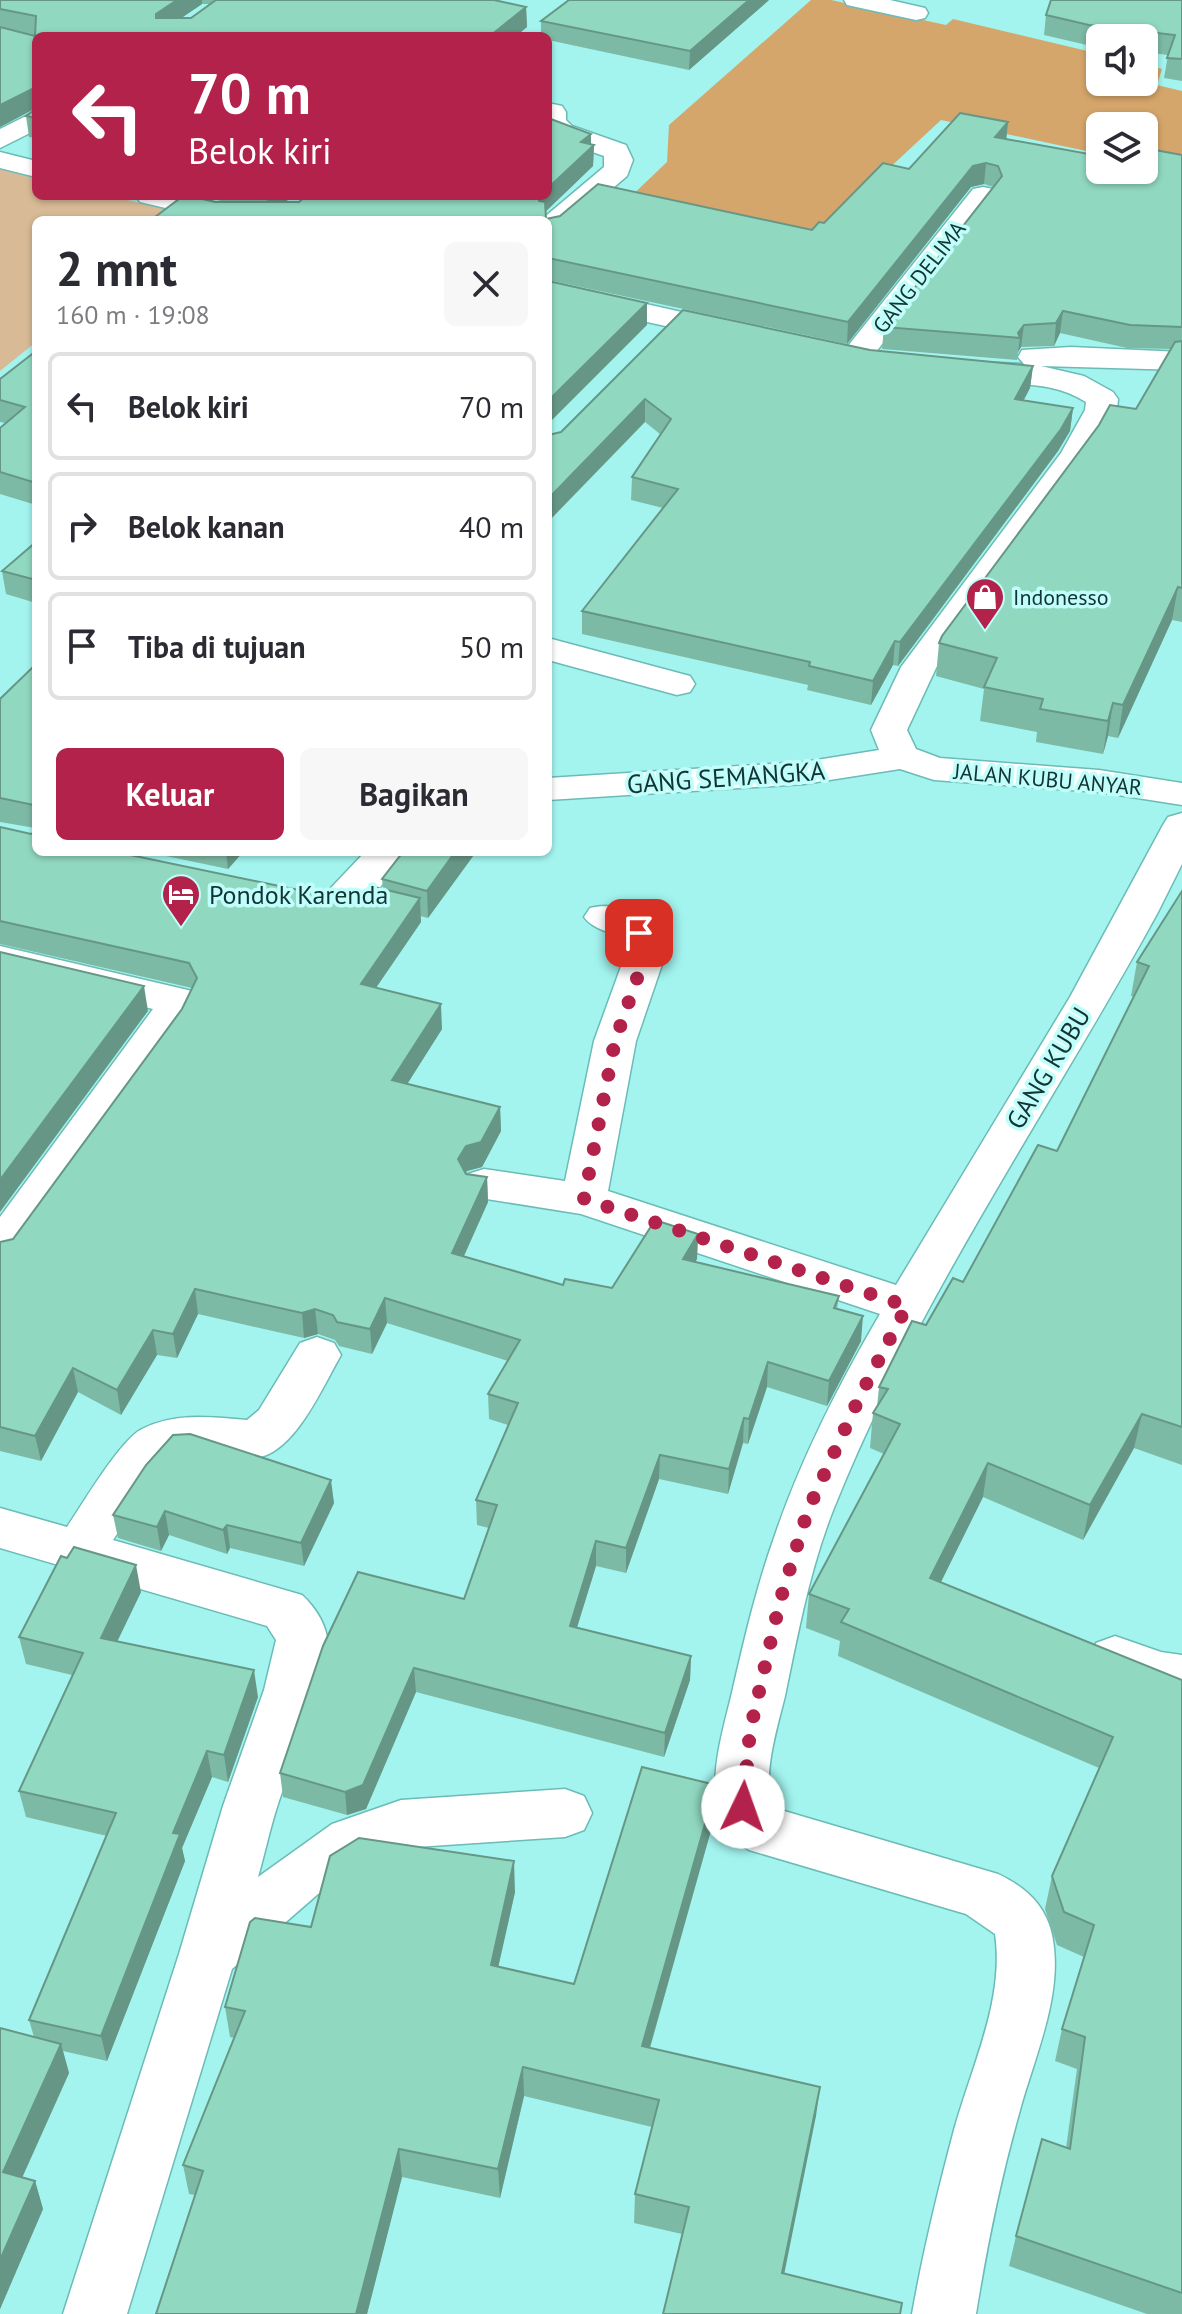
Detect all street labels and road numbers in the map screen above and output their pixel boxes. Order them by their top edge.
street label: GANG DELIMA [866,215,972,339]
street label: GANG SEMANGKA [626,754,826,800]
street label: JALAN KUBU ANYAR [952,757,1143,801]
street label: GANG KUBU [999,1001,1097,1135]

